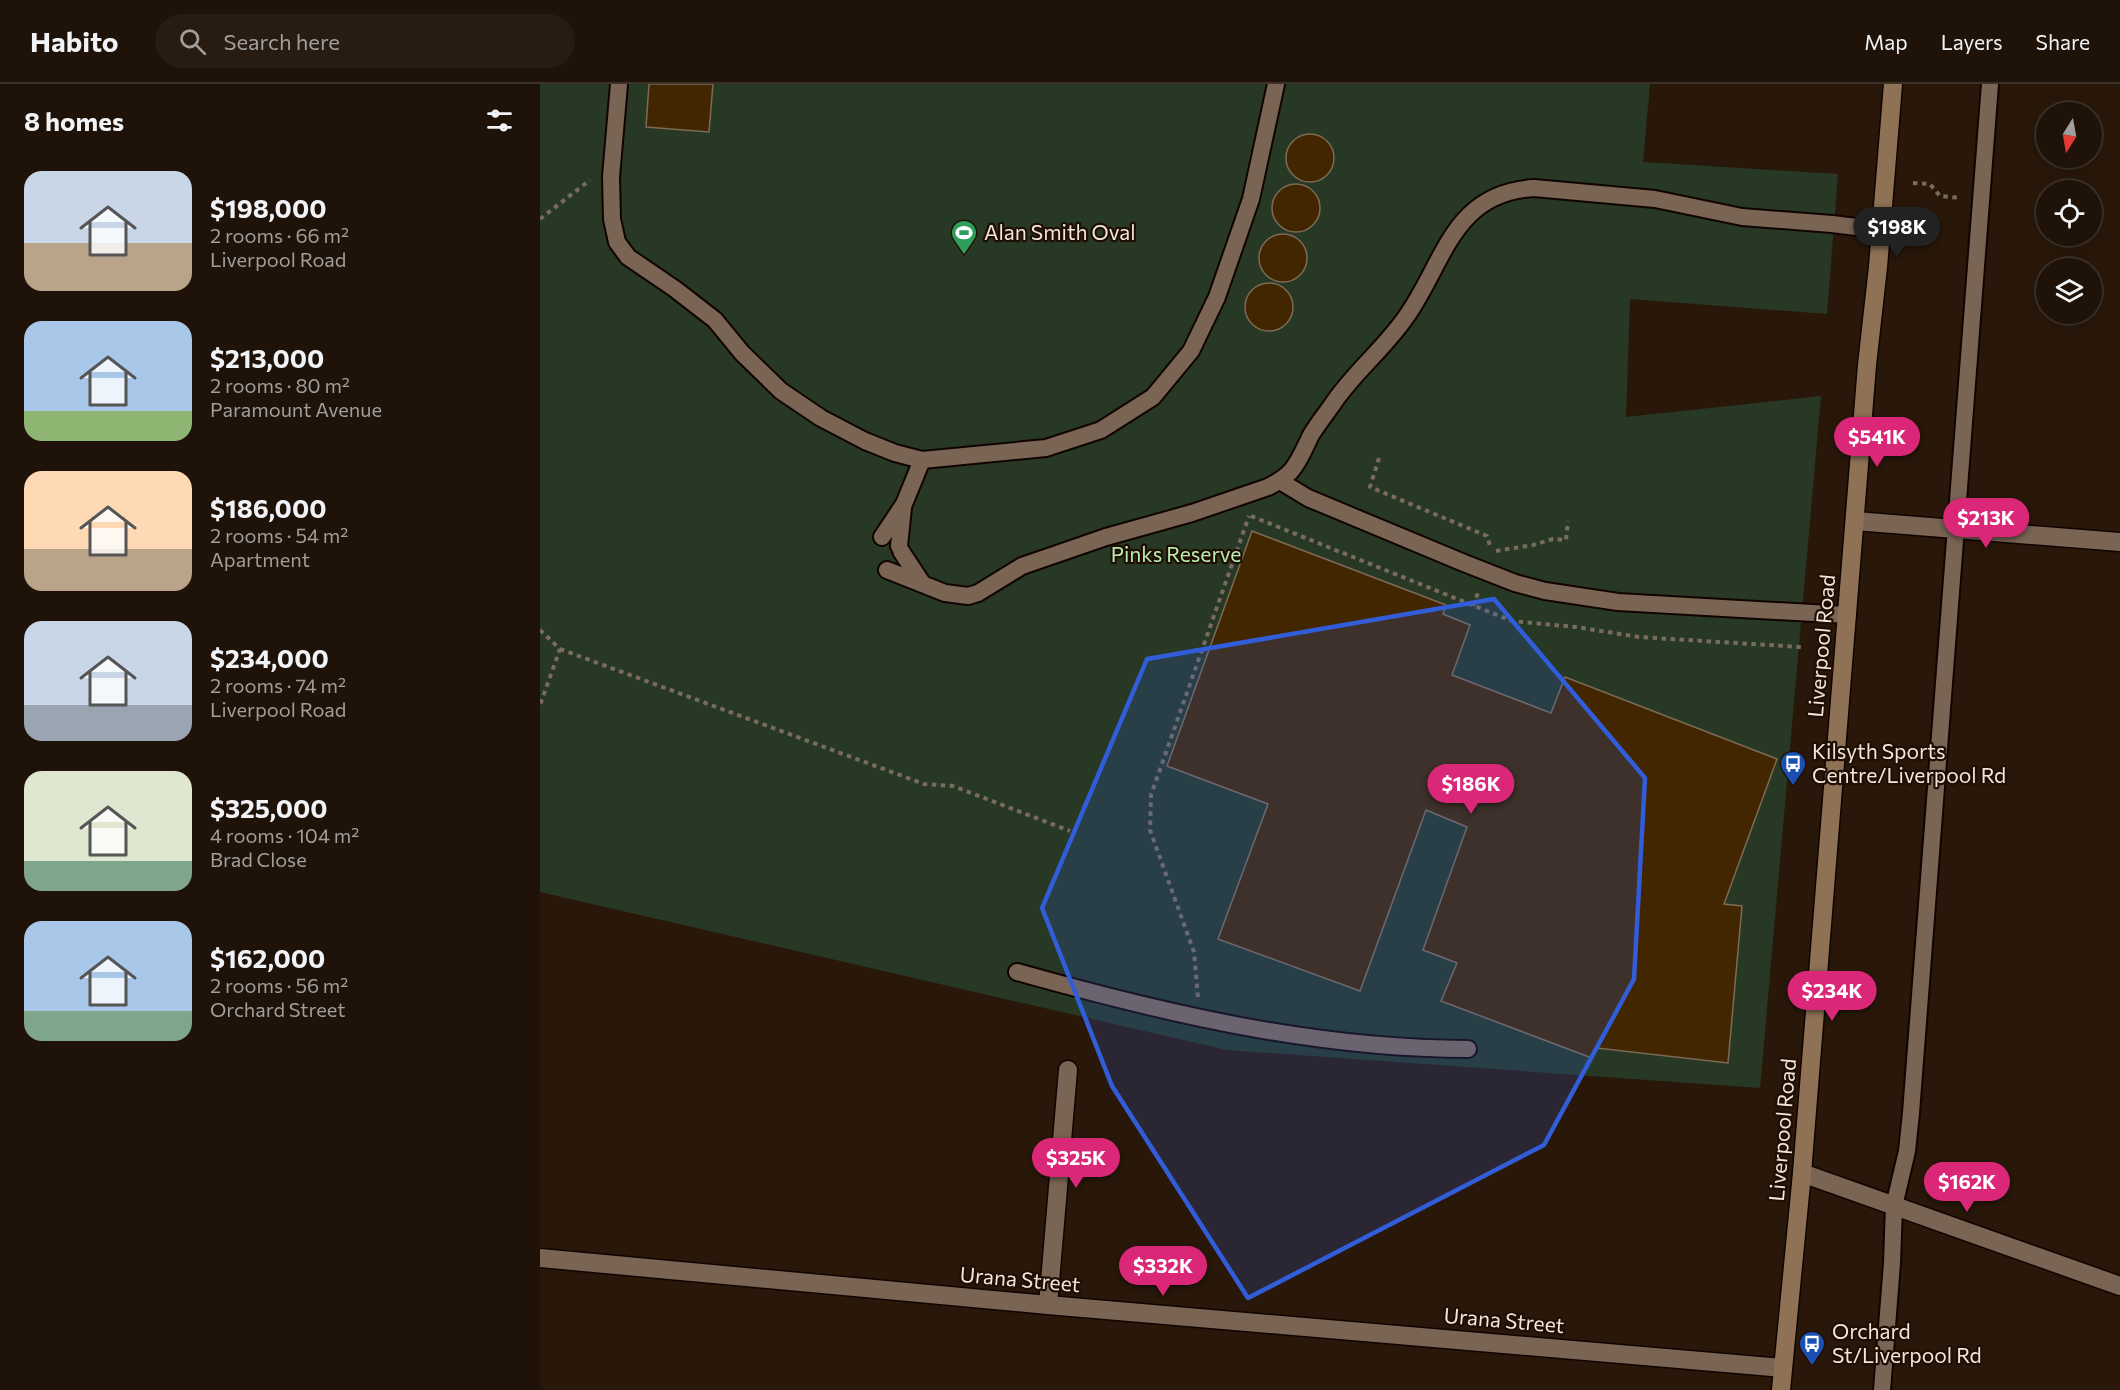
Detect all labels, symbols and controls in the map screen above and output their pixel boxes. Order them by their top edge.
search box [155,14,575,68]
text: Habito [30,24,119,58]
icon: search [176,25,209,58]
text: Search here [224,28,340,55]
text: Map [1864,29,1908,54]
text: Layers [1941,29,2003,54]
text: Share [2036,29,2090,54]
north arrow [2036,102,2102,168]
map controls [2036,102,2102,324]
icon: filters [483,104,516,137]
text: 8 homes [24,105,124,136]
button: locate [2036,180,2102,246]
text: $198,000 [210,192,326,223]
icon: home [72,195,144,267]
pin: $198K [1855,207,1939,258]
text: $198K [1867,214,1927,238]
sports icon: Alan Smith Oval [949,218,979,256]
place label: Alan Smith Oval [984,219,1136,244]
text: 2 rooms · 66 m² [210,223,349,247]
text: Liverpool Road [210,247,346,271]
button: layers [2036,258,2102,324]
text: $213,000 [210,342,324,373]
icon: home [72,345,144,417]
text: 2 rooms · 80 m² [210,373,350,397]
text: Paramount Avenue [210,397,382,421]
pin: $541K [1835,417,1919,468]
text: $541K [1848,424,1906,448]
text: $186,000 [210,492,326,523]
icon: home [72,495,144,567]
pin: $213K [1944,498,2028,549]
text: $213K [1957,505,2015,529]
text: 2 rooms · 54 m² [210,523,348,547]
park label: Pinks Reserve [1111,541,1241,566]
text: Apartment [210,547,310,571]
street label: Liverpool Road [1802,573,1839,718]
text: $234,000 [210,642,329,673]
icon: home [72,645,144,717]
text: 2 rooms · 74 m² [210,673,346,697]
text: Liverpool Road [210,697,346,721]
place label: Kilsyth Sports Centre/Liverpool Rd [1812,738,2006,787]
bus stop icon: Kilsyth Sports Centre/Liverpool Rd [1778,749,1808,787]
pin: $186K [1429,764,1513,815]
text: $186K [1441,771,1501,795]
text: $325,000 [210,792,328,823]
icon: home [72,795,144,867]
text: 4 rooms · 104 m² [210,823,359,847]
text: Brad Close [210,847,307,871]
text: $162,000 [210,942,325,973]
icon: home [72,945,144,1017]
pin: $234K [1790,971,1874,1022]
text: 2 rooms · 56 m² [210,973,348,997]
text: $234K [1802,978,1862,1002]
text: Orchard Street [210,997,345,1021]
street label: Liverpool Road [1763,1057,1800,1202]
pin: $325K [1034,1138,1118,1189]
text: $325K [1046,1145,1106,1169]
pin: $162K [1925,1162,2009,1213]
text: $162K [1938,1169,1996,1193]
pin: $332K [1121,1246,1205,1297]
text: $332K [1133,1253,1193,1277]
street label: Urana Street [959,1261,1081,1296]
street label: Urana Street [1443,1302,1565,1337]
place label: Orchard St/Liverpool Rd [1832,1318,1982,1367]
bus stop icon: Orchard St/Liverpool Rd [1797,1329,1827,1367]

